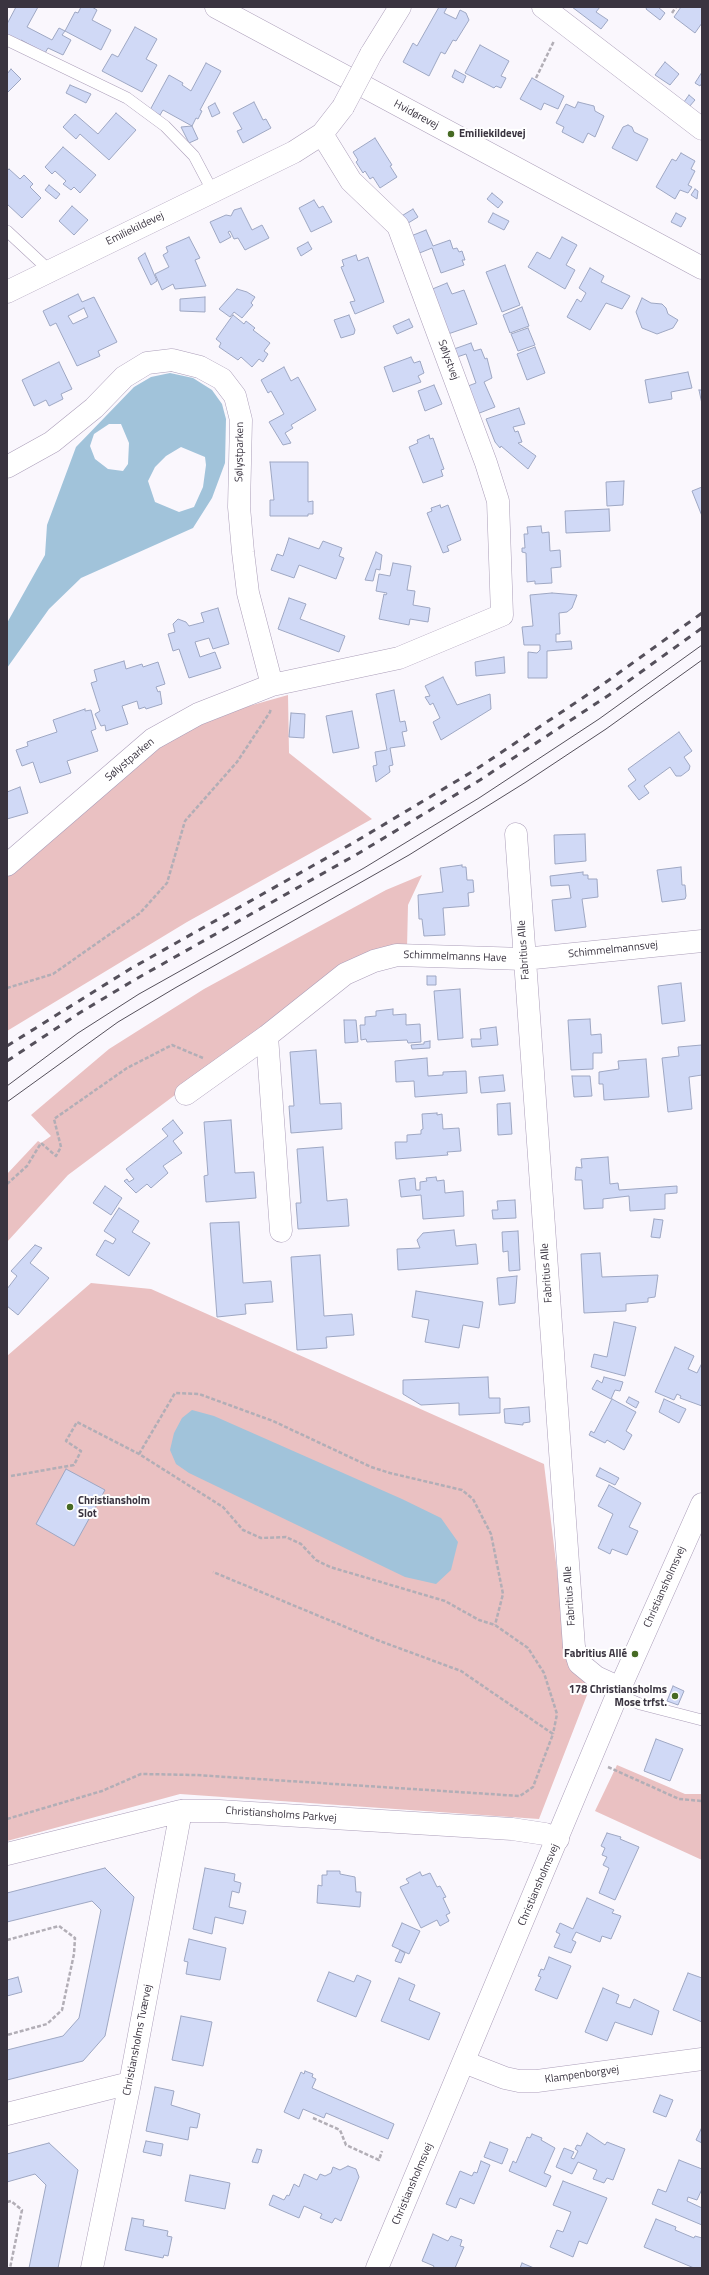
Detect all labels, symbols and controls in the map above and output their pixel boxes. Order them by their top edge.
street label: Hvidørevej [391,98,441,132]
place label: Emiliekildevej [459,127,525,141]
marker: Emiliekildevej [446,129,456,139]
street label: Emiliekildevej [104,209,166,249]
street label: Sølystvej [435,338,461,382]
street label: Sølystparken [233,422,247,482]
street label: Sølystparken [103,736,157,784]
street label: Fabritius Alle [515,920,533,980]
street label: Schimmelmannsvej [567,939,659,961]
street label: Schimmelmanns Have [403,949,507,965]
street label: Fabritius Alle [538,1243,556,1303]
place label: Christiansholm Slot [78,1494,150,1520]
marker: Christiansholm Slot [65,1502,75,1512]
street label: Christiansholmsvej [641,1544,689,1630]
street label: Fabritius Alle [561,1566,579,1626]
place label: Fabritius Allé [564,1647,627,1661]
marker: Fabritius Allé [630,1649,640,1659]
place label: 178 Christiansholms Mose trfst. [569,1683,667,1709]
marker: 178 Christiansholms Mose trfst. [670,1691,680,1701]
street label: Christiansholms Parkvej [225,1805,337,1825]
street label: Christiansholmsvej [516,1842,562,1928]
street label: Christiansholms Tværvej [121,1983,155,2097]
street label: Klampenborgvej [544,2063,620,2087]
street label: Christiansholmsvej [390,2141,436,2227]

